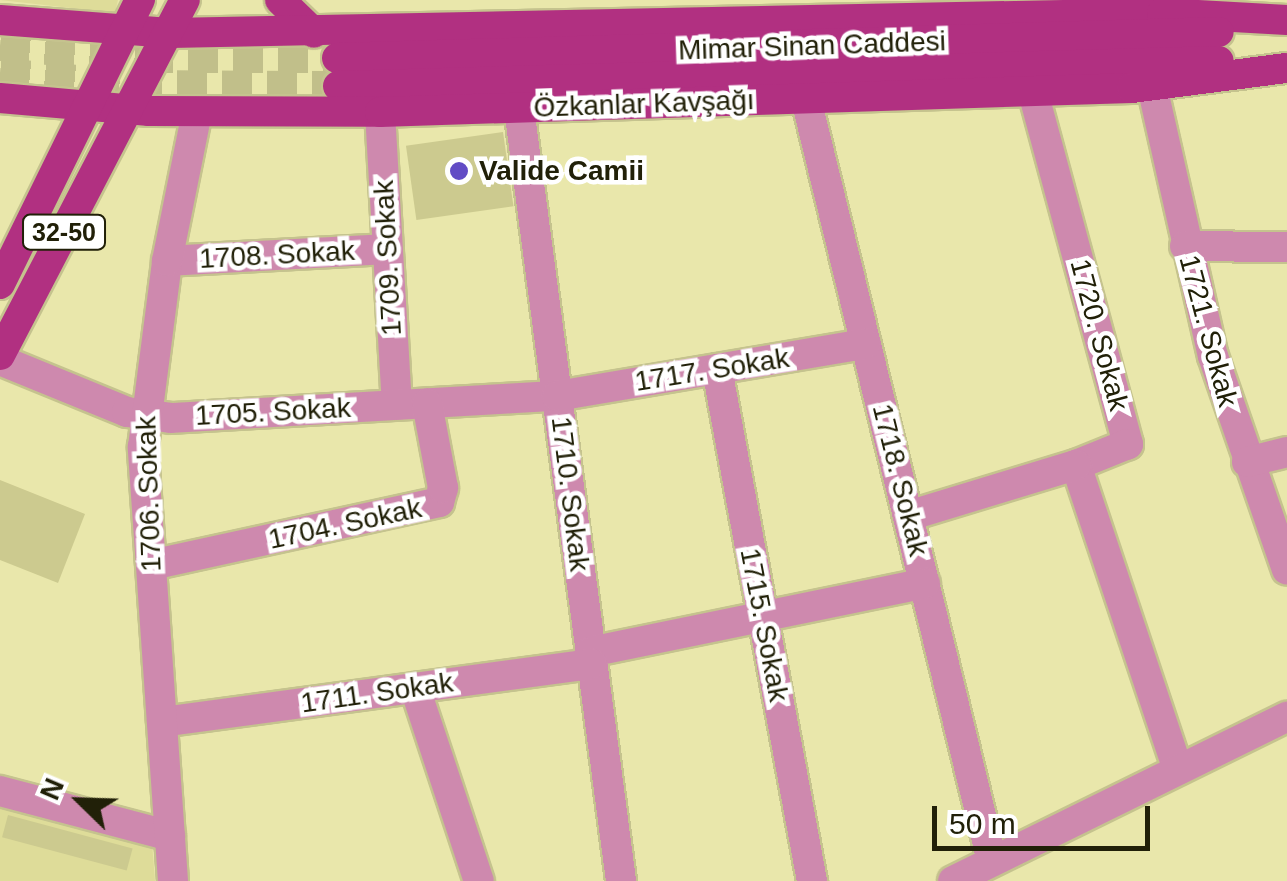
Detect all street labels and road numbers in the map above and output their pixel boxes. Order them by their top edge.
street label: Mimar Sinan Caddesi [678,25,946,67]
street label: Özkanlar Kavşağı [533,83,755,125]
street label: 1709. Sokak [367,179,409,337]
road number: 32-50 [22,212,106,252]
street label: 1708. Sokak [198,234,356,276]
street label: 1721. Sokak [1172,251,1244,411]
street label: 1720. Sokak [1063,255,1135,415]
street label: 1717. Sokak [632,341,792,399]
street label: 1705. Sokak [194,391,352,433]
street label: 1718. Sokak [865,400,935,560]
street label: 1710. Sokak [544,415,596,573]
street label: 1706. Sokak [129,416,169,572]
street label: 1704. Sokak [265,491,425,557]
street label: 1715. Sokak [733,545,795,705]
street label: 1711. Sokak [299,666,455,720]

